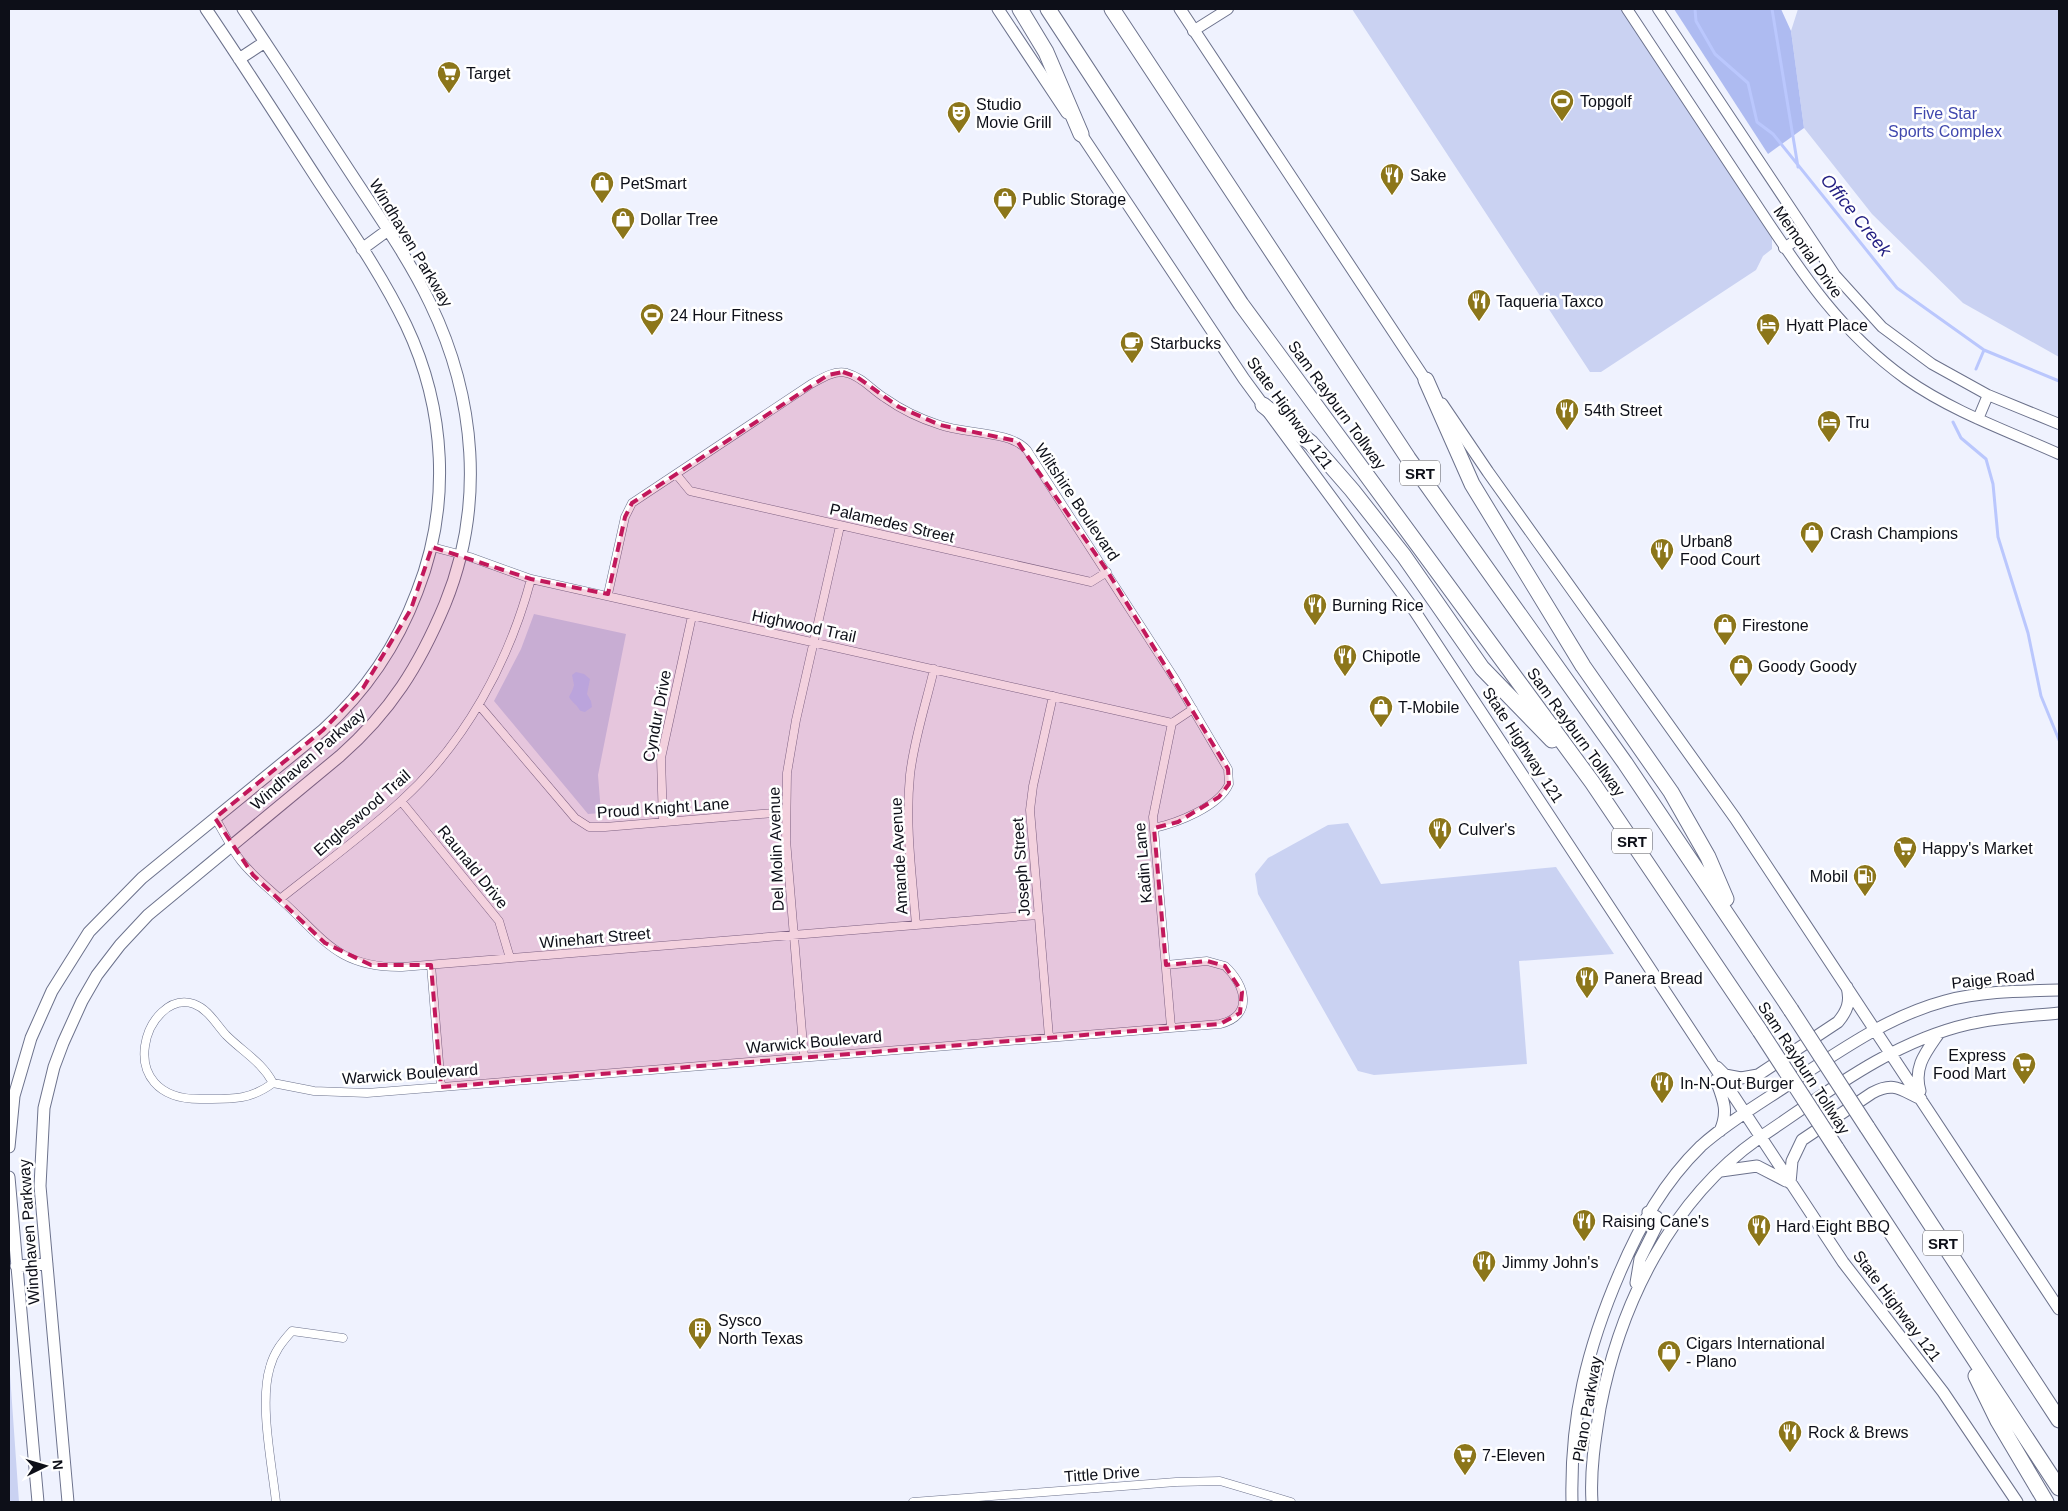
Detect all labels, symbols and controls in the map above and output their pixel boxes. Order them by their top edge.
supermarket icon: Target [436,60,462,94]
place label: Target [466,65,511,82]
sports icon: Topgolf [1549,88,1575,122]
place label: Topgolf [1580,93,1632,110]
place label: Studio Movie Grill [976,96,1052,131]
theatre icon: Studio Movie Grill [946,100,972,134]
park label: Five Star Sports Complex [1888,105,2002,140]
restaurant icon: Sake [1379,162,1405,196]
place label: Sake [1410,167,1447,184]
shop icon: PetSmart [589,170,615,204]
water label: Office Creek [1817,170,1896,261]
place label: PetSmart [620,175,687,192]
street label: Windhaven Parkway [366,176,456,310]
shop icon: Public Storage [992,186,1018,220]
place label: Public Storage [1022,191,1126,208]
street label: Memorial Drive [1770,203,1846,301]
shop icon: Dollar Tree [610,206,636,240]
place label: Dollar Tree [640,211,718,228]
restaurant icon: Taqueria Taxco [1466,288,1492,322]
place label: Taqueria Taxco [1496,293,1603,310]
sports icon: 24 Hour Fitness [639,302,665,336]
place label: 24 Hour Fitness [670,307,783,324]
hotel icon: Hyatt Place [1755,312,1781,346]
place label: Hyatt Place [1786,317,1868,334]
cafe icon: Starbucks [1119,330,1145,364]
place label: Starbucks [1150,335,1221,352]
street label: Sam Rayburn Tollway [1285,338,1389,472]
street label: State Highway 121 [1244,354,1336,472]
restaurant icon: 54th Street [1554,397,1580,431]
place label: 54th Street [1584,402,1663,419]
hotel icon: Tru [1816,409,1842,443]
place label: Tru [1846,414,1869,431]
street label: Wiltshire Boulevard [1031,440,1123,564]
road number: SRT [1400,460,1440,486]
street label: Palamedes Street [828,500,956,546]
shop icon: Crash Champions [1799,520,1825,554]
place label: Crash Champions [1830,525,1958,542]
place label: Urban8 Food Court [1680,533,1761,568]
restaurant icon: Urban8 Food Court [1649,537,1675,571]
restaurant icon: Burning Rice [1302,592,1328,626]
place label: Burning Rice [1332,597,1424,614]
street label: Highwood Trail [750,607,858,645]
shop icon: Firestone [1712,612,1738,646]
place label: Firestone [1742,617,1809,634]
restaurant icon: Chipotle [1332,643,1358,677]
place label: Chipotle [1362,648,1421,665]
shop icon: Goody Goody [1728,653,1754,687]
place label: Goody Goody [1758,658,1857,675]
street label: Sam Rayburn Tollway [1524,665,1628,799]
street label: Cyndur Drive [640,668,674,763]
street label: State Highway 121 [1479,684,1567,806]
shop icon: T-Mobile [1368,694,1394,728]
place label: T-Mobile [1398,699,1459,716]
street label: Windhaven Parkway [247,705,369,813]
street label: Engleswood Trail [310,767,414,859]
street label: Del Molin Avenue [765,787,787,911]
street label: Proud Knight Lane [596,795,730,821]
street label: Amande Avenue [887,797,911,915]
restaurant icon: Culver's [1427,816,1453,850]
street label: Joseph Street [1009,817,1033,917]
place label: Culver's [1458,821,1515,838]
street label: Raunald Drive [434,822,512,912]
street label: Kadin Lane [1131,822,1155,904]
road number: SRT [1612,828,1652,854]
supermarket icon: Happy's Market [1892,835,1918,869]
place label: Happy's Market [1922,840,2033,857]
fuel station icon: Mobil [1852,863,1878,897]
place label: Mobil [1810,868,1848,885]
street label: Winehart Street [539,925,652,951]
restaurant icon: Panera Bread [1574,965,1600,999]
street label: Paige Road [1951,966,2035,992]
place label: Panera Bread [1604,970,1703,987]
street label: Sam Rayburn Tollway [1755,999,1853,1137]
street label: Warwick Boulevard [745,1028,883,1056]
place label: Express Food Mart [1933,1047,2007,1082]
supermarket icon: Express Food Mart [2011,1051,2037,1085]
street label: Warwick Boulevard [341,1061,479,1087]
restaurant icon: In-N-Out Burger [1649,1070,1675,1104]
place label: In-N-Out Burger [1680,1075,1794,1092]
street label: Windhaven Parkway [15,1159,43,1305]
restaurant icon: Raising Cane's [1571,1208,1597,1242]
place label: Raising Cane's [1602,1213,1709,1230]
restaurant icon: Hard Eight BBQ [1746,1213,1772,1247]
place label: Hard Eight BBQ [1776,1218,1890,1235]
road number: SRT [1923,1230,1963,1256]
street label: State Highway 121 [1850,1247,1944,1365]
restaurant icon: Jimmy John's [1471,1249,1497,1283]
place label: Jimmy John's [1502,1254,1598,1271]
place label: Sysco North Texas [718,1312,803,1347]
building icon: Sysco North Texas [687,1316,713,1350]
place label: Cigars International - Plano [1686,1335,1825,1370]
shop icon: Cigars International - Plano [1656,1339,1682,1373]
street label: Plano Parkway [1569,1355,1605,1463]
restaurant icon: Rock & Brews [1777,1419,1803,1453]
place label: Rock & Brews [1808,1424,1908,1441]
north arrow [20,1441,70,1491]
supermarket icon: 7-Eleven [1452,1442,1478,1476]
place label: 7-Eleven [1482,1447,1545,1464]
text: N [50,1459,66,1471]
street label: Tittle Drive [1064,1463,1141,1485]

